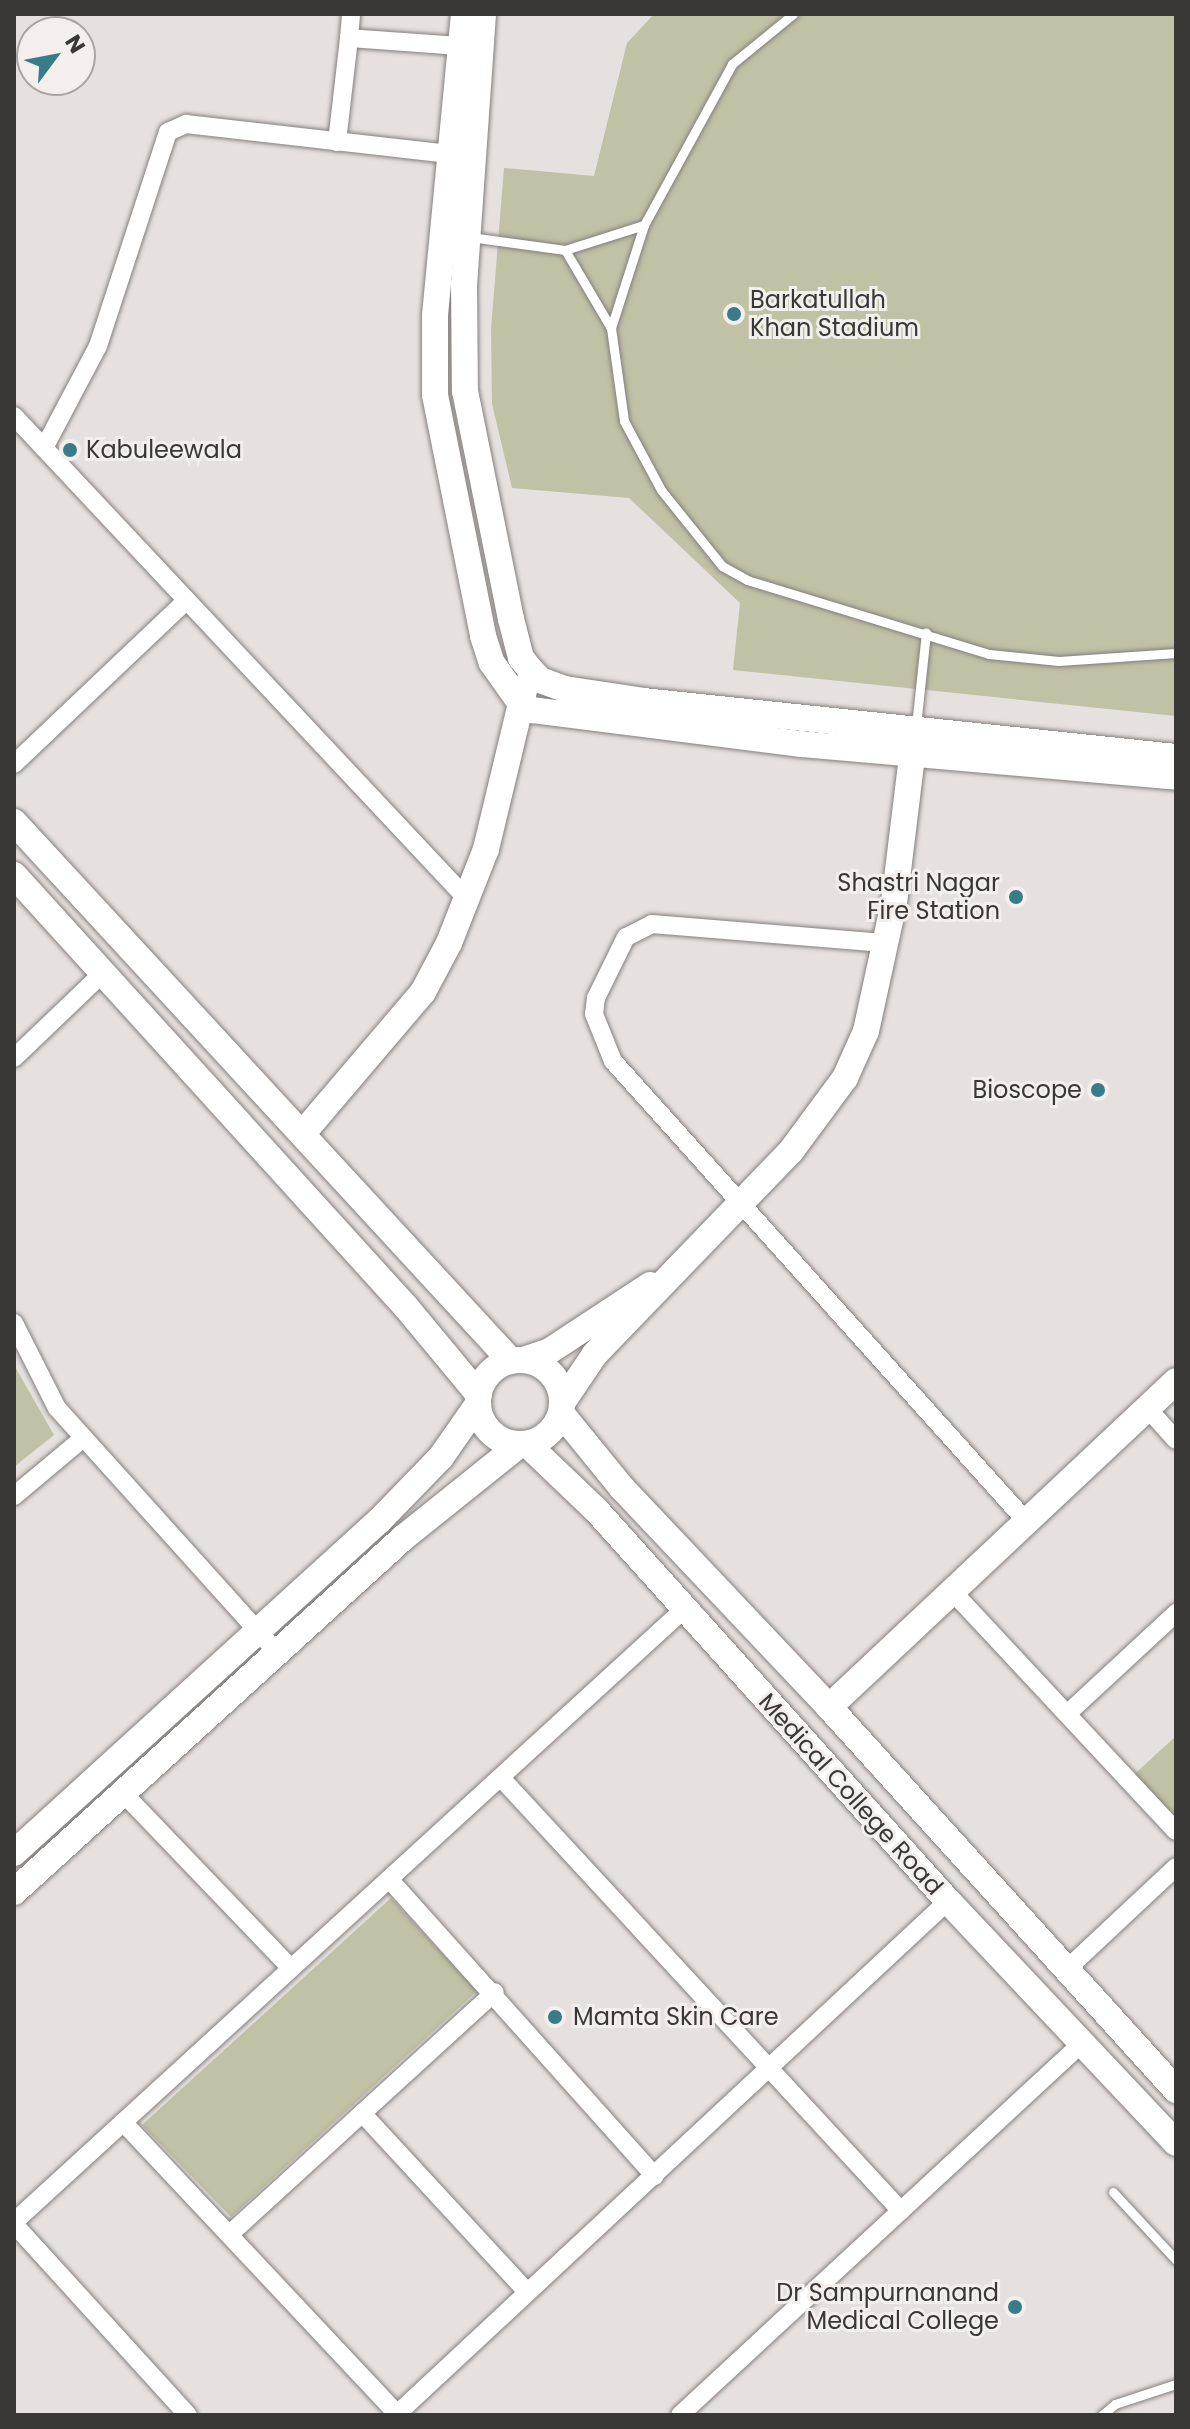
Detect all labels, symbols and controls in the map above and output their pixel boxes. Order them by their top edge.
north arrow [16,16,96,96]
text: N [58,29,93,59]
place label: Barkatullah Khan Stadium [750,286,919,342]
marker: Barkatullah Khan Stadium [725,305,743,323]
place label: Kabuleewala [86,436,242,464]
marker: Kabuleewala [61,441,79,459]
place label: Shastri Nagar Fire Station [837,869,1000,925]
marker: Shastri Nagar Fire Station [1007,888,1025,906]
place label: Bioscope [972,1076,1082,1104]
marker: Bioscope [1089,1081,1107,1099]
street label: Medical College Road [753,1687,949,1901]
place label: Mamta Skin Care [573,2003,779,2031]
marker: Mamta Skin Care [544,2006,566,2028]
place label: Dr Sampurnanand Medical College [776,2279,999,2335]
marker: Dr Sampurnanand Medical College [1006,2298,1024,2316]

